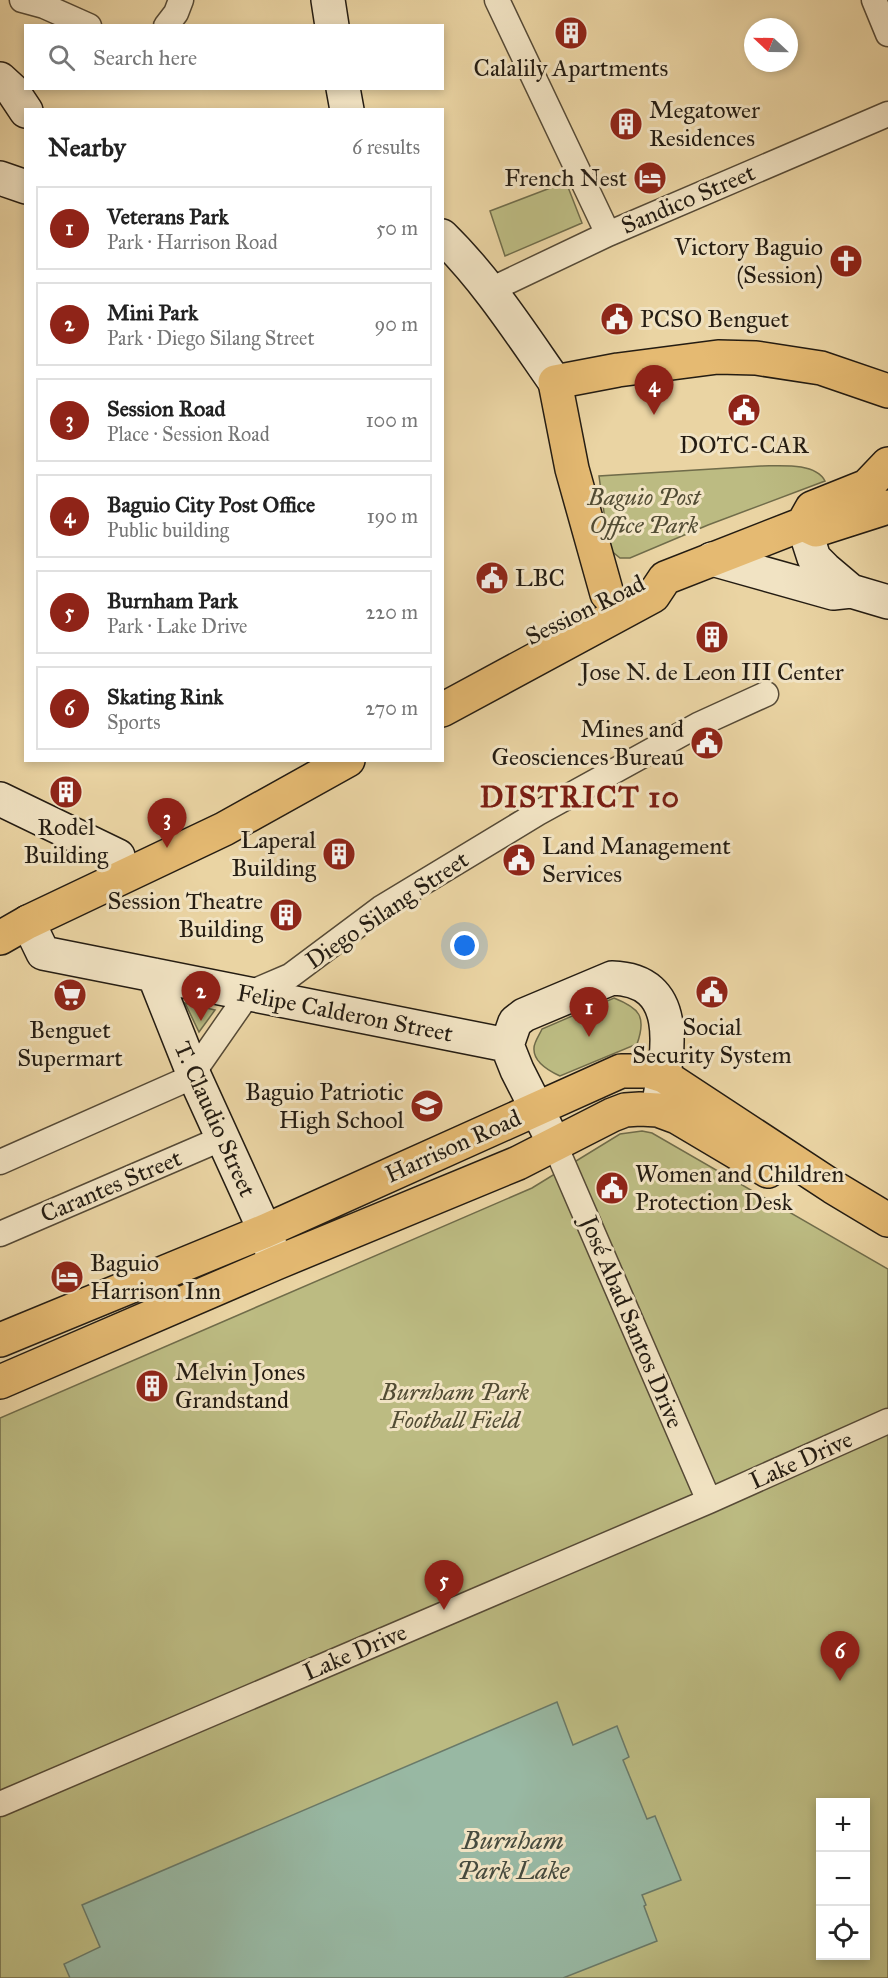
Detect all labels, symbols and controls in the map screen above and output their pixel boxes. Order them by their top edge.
building icon: Calalily Apartments [553,15,589,51]
north arrow [744,18,798,72]
search box [24,24,444,90]
icon: search [45,41,78,74]
text: Search here [93,44,197,71]
place label: Calalily Apartments [474,53,668,83]
place label: Megatower Residences [649,95,760,153]
building icon: Megatower Residences [608,106,644,142]
text: Nearby [48,131,126,163]
text: 6 results [352,135,420,159]
street label: Sandico Street [616,157,760,241]
hotel icon: French Nest [632,160,668,196]
place label: French Nest [504,163,628,193]
text: Veterans Park [107,203,229,230]
text: 1 [66,216,73,240]
text: 50 m [376,216,418,240]
text: Park · Harrison Road [107,230,278,254]
place label: Victory Baguio (Session) [674,232,823,290]
church icon: Victory Baguio (Session) [828,243,864,279]
text: Mini Park [107,299,198,326]
public building icon: PCSO Benguet [599,301,635,337]
place label: PCSO Benguet [640,304,789,334]
text: 2 [65,312,74,336]
text: 90 m [375,312,418,336]
text: Park · Diego Silang Street [107,326,315,350]
pin: 4 [634,366,674,415]
public building icon: DOTC-CAR [726,392,762,428]
text: Session Road [107,395,226,422]
text: 3 [66,408,74,432]
text: 100 m [366,408,418,432]
text: Place · Session Road [107,422,270,446]
place label: DOTC-CAR [679,430,810,460]
park label: Baguio Post Office Park [587,482,702,540]
text: Baguio City Post Office [107,491,315,518]
text: 4 [64,504,75,528]
text: 190 m [367,504,418,528]
text: Public building [107,518,229,542]
public building icon: LBC [474,560,510,596]
place label: LBC [515,563,565,593]
street label: Session Road [520,568,650,652]
text: Burnham Park [107,587,238,614]
text: 5 [65,600,74,624]
text: 220 m [366,600,418,624]
text: Park · Lake Drive [107,614,247,638]
building icon: Jose N. de Leon III Center [694,619,730,655]
place label: Jose N. de Leon III Center [577,657,844,687]
text: Skating Rink [107,683,224,710]
text: 6 [64,696,75,720]
text: 270 m [365,696,418,720]
text: Sports [107,710,161,734]
place label: Mines and Geosciences Bureau [491,714,684,772]
public building icon: Mines and Geosciences Bureau [689,725,725,761]
building icon: Rodel Building [48,774,84,810]
district label: DISTRICT 10 [480,779,680,815]
pin: 3 [148,798,186,848]
place label: Rodel Building [24,812,109,870]
place label: Laperal Building [232,825,317,883]
place label: Land Management Services [542,831,731,889]
building icon: Laperal Building [321,836,357,872]
public building icon: Land Management Services [501,842,537,878]
street label: Diego Silang Street [300,844,475,976]
place label: Session Theatre Building [108,886,264,944]
building icon: Session Theatre Building [268,897,304,933]
your location [450,931,479,960]
pin: 2 [182,972,220,1021]
public building icon: Social Security System [694,974,730,1010]
supermarket icon: Benguet Supermart [52,977,88,1013]
street label: Felipe Calderon Street [235,977,456,1049]
pin: 1 [570,988,608,1037]
place label: Social Security System [632,1012,792,1070]
place label: Benguet Supermart [17,1015,123,1073]
street label: T. Claudio Street [167,1037,263,1202]
place label: Baguio Patriotic High School [245,1077,405,1135]
school or university icon: Baguio Patriotic High School [409,1088,445,1124]
street label: Harrison Road [380,1103,526,1189]
street label: Carantes Street [36,1143,187,1229]
place label: Women and Children Protection Desk [635,1159,844,1217]
public building icon: Women and Children Protection Desk [594,1170,630,1206]
street label: José Abad Santos Drive [573,1209,690,1433]
place label: Baguio Harrison Inn [90,1248,221,1306]
hotel icon: Baguio Harrison Inn [49,1259,85,1295]
place label: Melvin Jones Grandstand [175,1357,305,1415]
building icon: Melvin Jones Grandstand [134,1368,170,1404]
park label: Burnham Park Football Field [380,1377,530,1435]
street label: Lake Drive [745,1424,857,1496]
pin: 5 [424,1560,464,1610]
street label: Lake Drive [299,1617,411,1687]
pin: 6 [820,1632,860,1681]
map controls [816,1798,870,1960]
button: + [816,1798,870,1852]
water label: Burnham Park Lake [457,1824,571,1886]
button: − [816,1852,870,1906]
button: locate [816,1906,870,1960]

